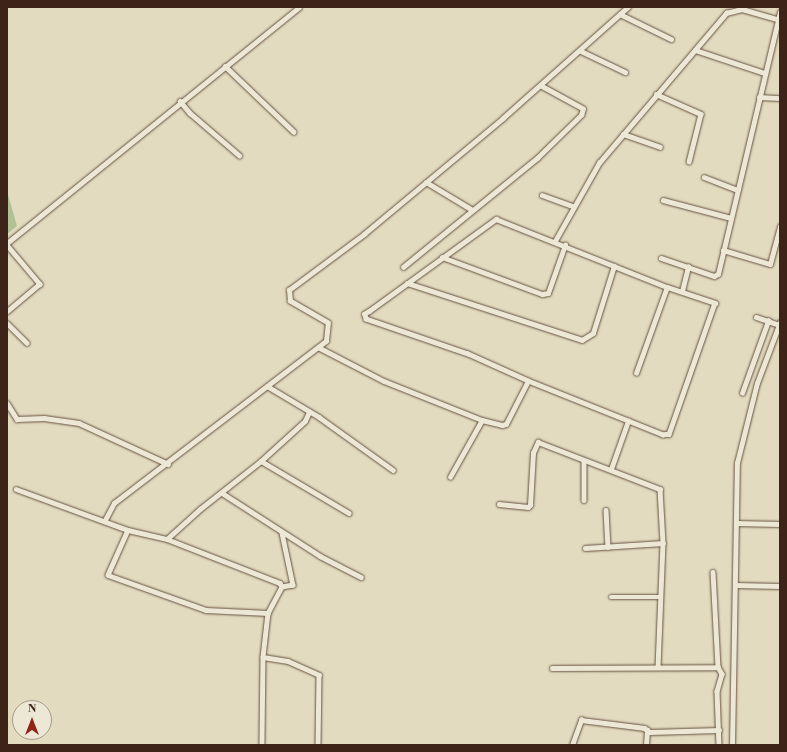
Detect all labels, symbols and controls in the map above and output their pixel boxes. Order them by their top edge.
north arrow [12,700,52,740]
text: N [28,702,36,716]

